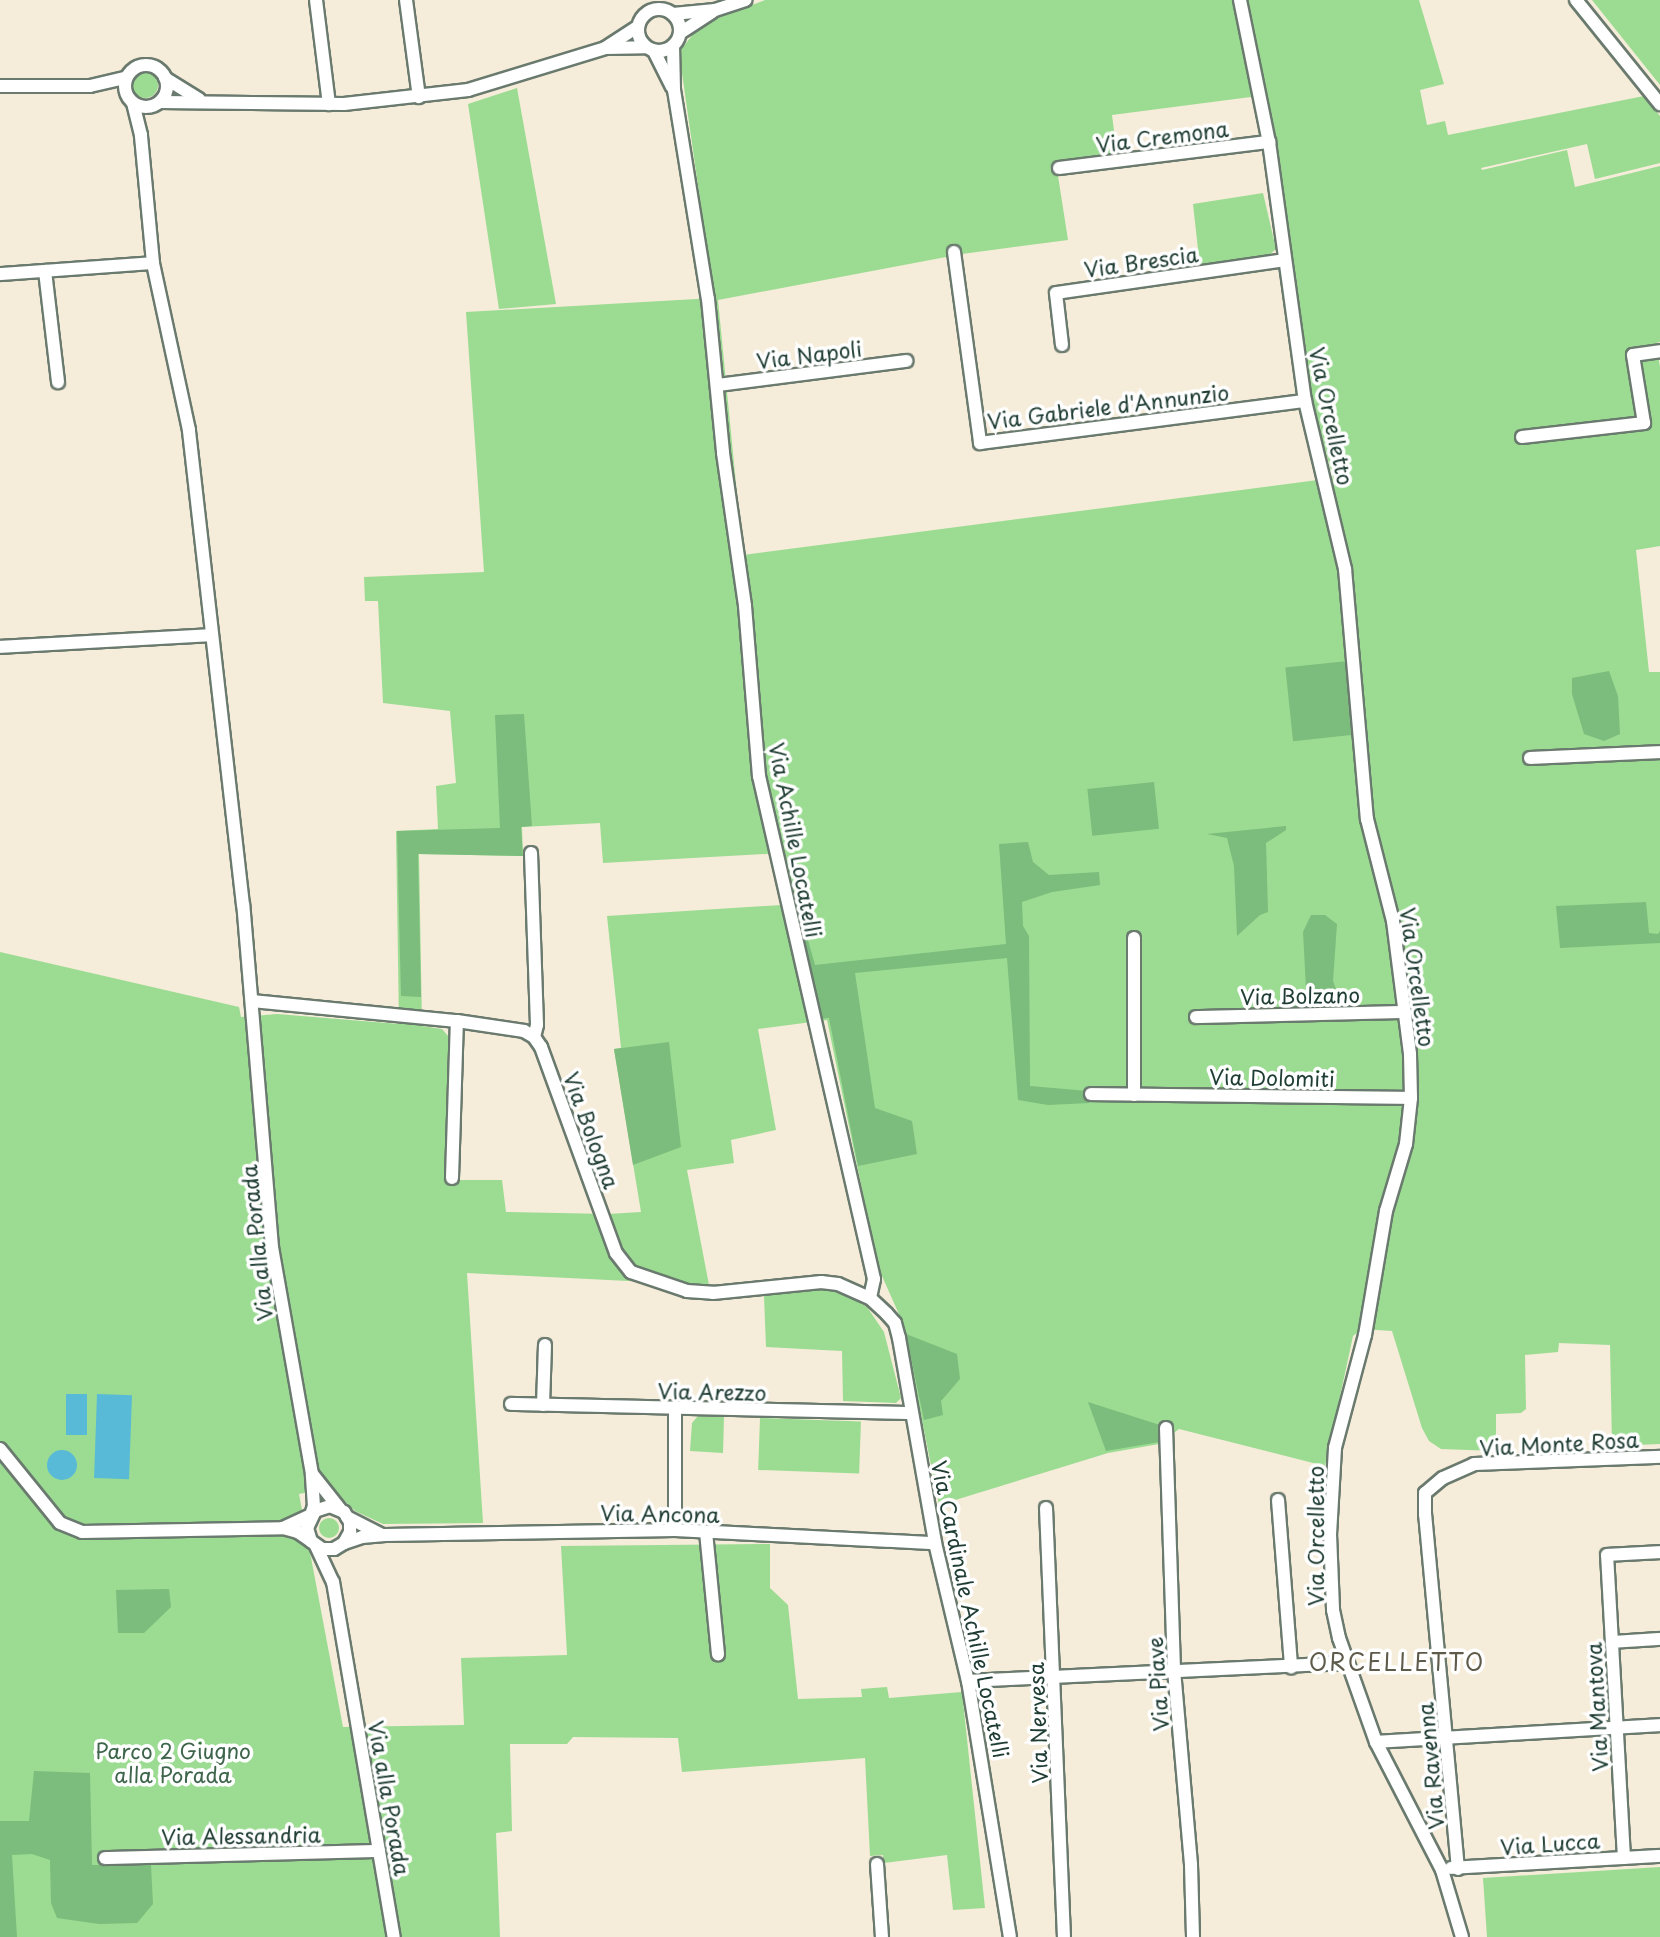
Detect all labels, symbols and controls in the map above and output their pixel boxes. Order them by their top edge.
street label: Via Cremona [1095,115,1229,157]
street label: Via Brescia [1082,241,1200,281]
street label: Via Napoli [755,335,863,373]
street label: Via Orcelletto [1305,346,1359,486]
street label: Via Gabriele d'Annunzio [985,379,1231,433]
street label: Via Achille Locatelli [765,740,827,940]
street label: Via Orcelletto [1396,907,1440,1047]
street label: Via Bolzano [1240,981,1360,1009]
street label: Via Dolomiti [1209,1063,1335,1091]
street label: Via Bologna [559,1068,625,1192]
street label: Via alla Porada [235,1164,277,1322]
street label: Via Arezzo [658,1377,766,1405]
street label: Via Monte Rosa [1479,1426,1639,1460]
street label: Via Cardinale Achille Locatelli [927,1458,1015,1760]
street label: Via Orcelletto [1302,1467,1328,1605]
street label: Via Ancona [601,1499,719,1527]
street label: Via Piave [1141,1637,1173,1731]
street label: Via Mantova [1580,1643,1612,1771]
district label: ORCELLETTO [1311,1648,1483,1676]
street label: Via Nervesa [1022,1662,1052,1784]
street label: Via Ravenna [1412,1702,1448,1830]
street label: Via alla Porada [364,1719,416,1877]
park label: Parco 2 Giugno alla Porada [94,1737,252,1787]
street label: Via Alessandria [161,1821,321,1849]
street label: Via Lucca [1500,1827,1600,1859]

